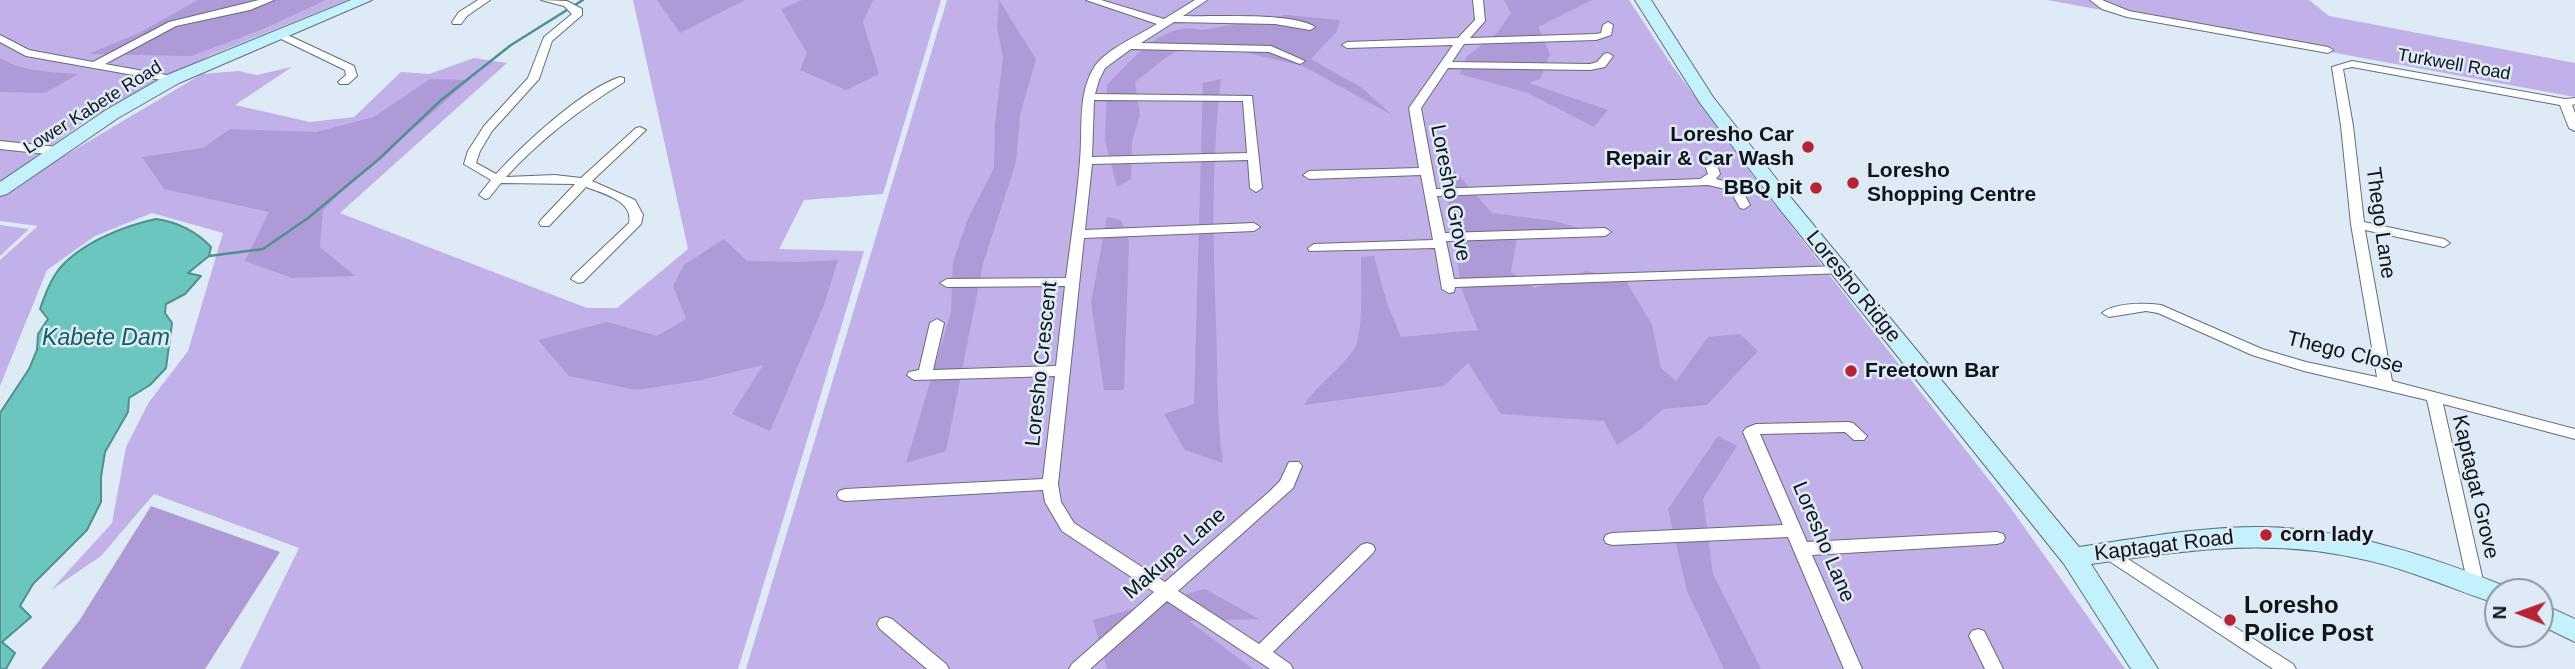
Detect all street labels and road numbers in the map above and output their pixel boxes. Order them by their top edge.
street label: Turkwell Road [2396,44,2512,86]
street label: Lower Kabete Road [20,57,166,159]
street label: Loresho Grove [1424,122,1476,264]
street label: Thego Lane [2360,166,2400,280]
street label: Loresho Ridge [1800,226,1906,348]
street label: Loresho Crescent [1021,280,1063,448]
street label: Thego Close [2284,326,2406,380]
street label: Kaptagat Grove [2446,413,2504,561]
street label: Loresho Lane [1786,478,1860,606]
street label: Makupa Lane [1119,503,1231,605]
street label: Kaptagat Road [2093,525,2235,567]

